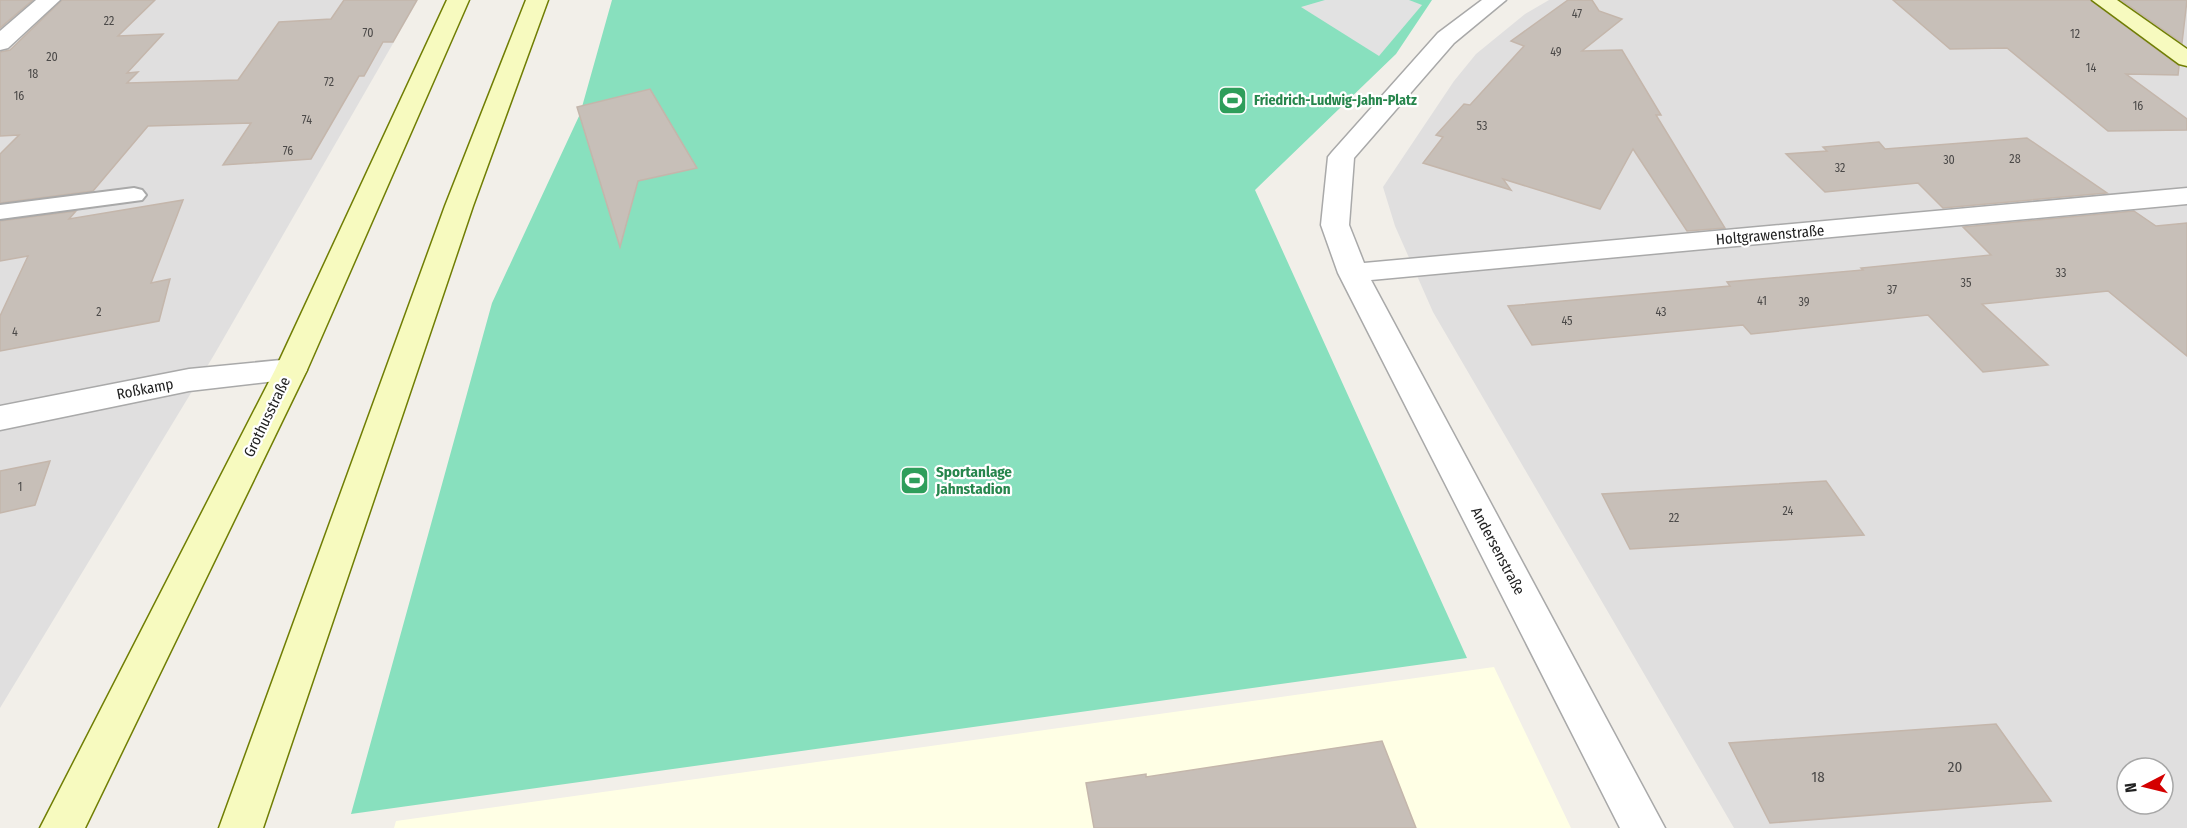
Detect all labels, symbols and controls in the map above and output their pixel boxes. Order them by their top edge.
house number: 47 [1572,7,1582,21]
house number: 22 [104,14,114,28]
house number: 70 [363,26,373,40]
house number: 12 [2070,27,2080,41]
house number: 49 [1550,45,1562,59]
house number: 20 [46,50,58,64]
house number: 14 [2086,61,2096,75]
house number: 18 [28,67,38,81]
house number: 72 [324,75,334,89]
sports icon: Friedrich-Ludwig-Jahn-Platz [1217,84,1249,116]
house number: 16 [14,89,24,103]
place label: Friedrich-Ludwig-Jahn-Platz [1254,92,1417,109]
house number: 16 [2133,99,2143,113]
house number: 74 [302,113,312,127]
house number: 53 [1477,119,1487,133]
house number: 76 [283,144,293,158]
house number: 28 [2009,152,2021,166]
house number: 30 [1943,153,1955,167]
house number: 32 [1835,161,1845,175]
street label: Holtgrawenstraße [1715,221,1825,249]
house number: 33 [2056,266,2066,280]
house number: 35 [1961,276,1972,290]
house number: 37 [1887,283,1897,297]
house number: 41 [1757,294,1767,308]
house number: 39 [1798,295,1810,309]
house number: 2 [96,305,102,319]
house number: 43 [1655,305,1667,319]
house number: 45 [1561,314,1573,328]
house number: 4 [12,325,18,339]
street label: Grothusstraße [240,374,294,460]
street label: Roßkamp [115,375,175,403]
place label: Sportanlage Jahnstadion [935,463,1012,498]
sports icon: Sportanlage Jahnstadion [899,465,931,497]
house number: 1 [18,480,22,494]
street label: Andersenstraße [1467,504,1529,598]
house number: 24 [1783,504,1794,518]
house number: 22 [1669,511,1679,525]
north arrow [2115,756,2175,816]
house number: 20 [1948,758,1962,776]
house number: 18 [1811,768,1825,786]
text: N [2121,782,2141,794]

